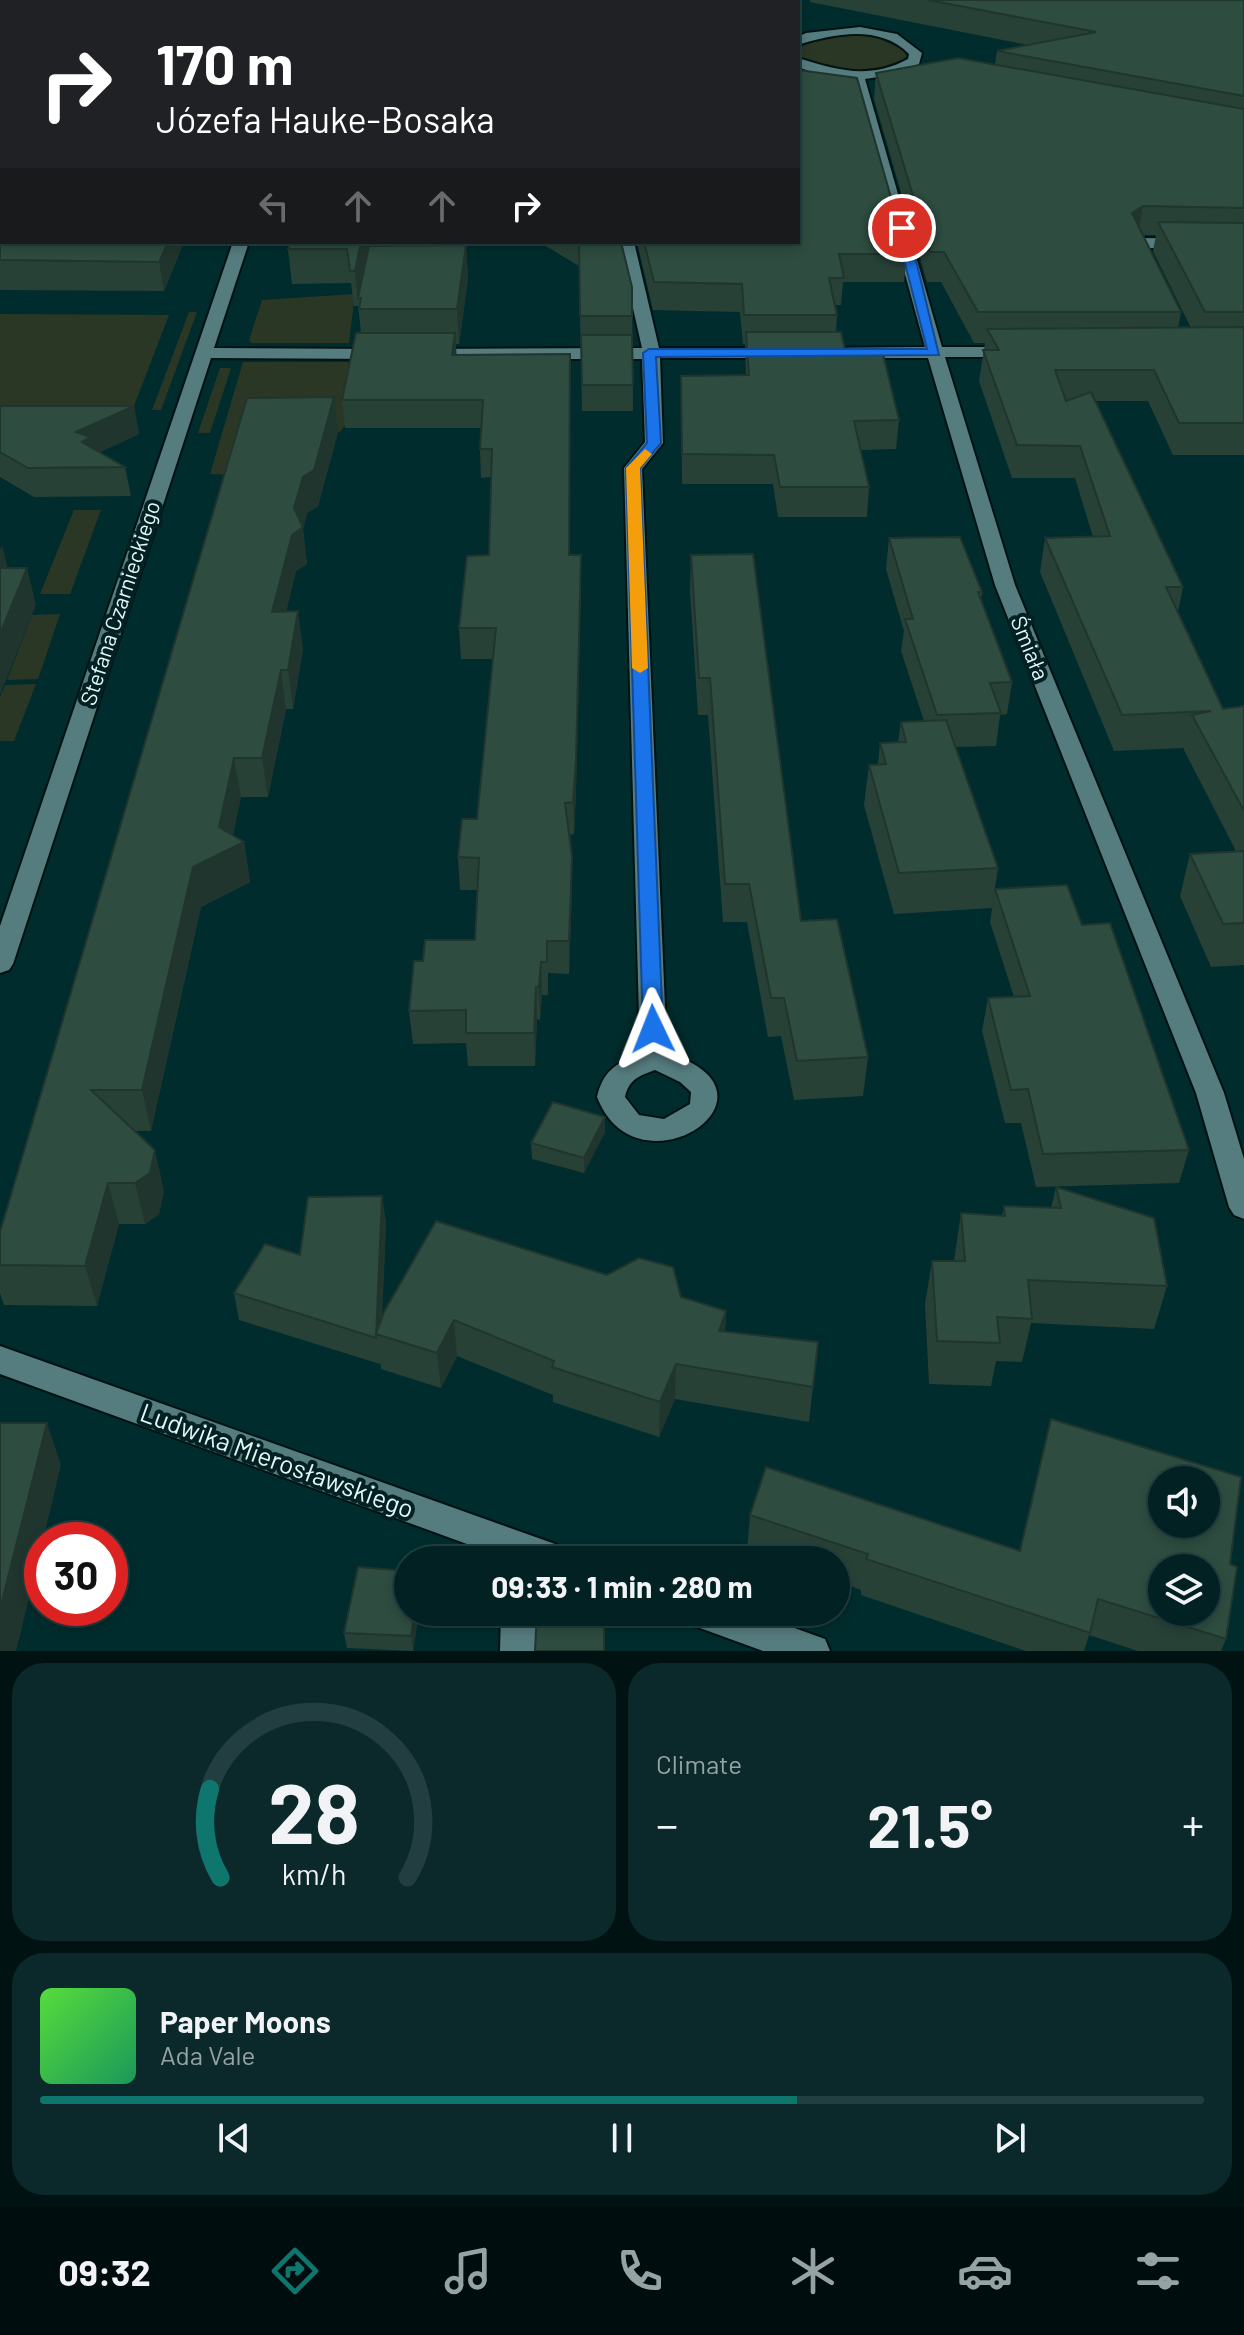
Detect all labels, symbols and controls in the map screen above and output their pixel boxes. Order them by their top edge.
text: 170 m [156,29,293,96]
icon: right [24,32,128,136]
text: Józefa Hauke-Bosaka [156,97,495,140]
icon: left [252,184,296,228]
icon: ahead [336,184,380,228]
icon: ahead [420,184,464,228]
icon: right [504,184,548,228]
pin [868,194,936,262]
icon: arrive [880,206,924,250]
street label: Stefana Czarnieckiego [74,497,164,708]
street label: Śmiała [1006,612,1055,683]
position arrow [611,987,695,1071]
street label: Ludwika Mierosławskiego [137,1396,418,1524]
map controls [1148,1466,1220,1626]
button: sound [1148,1466,1220,1538]
speed limit sign: 30 [24,1522,128,1626]
button: layers [1148,1554,1220,1626]
text: 09:33 · 1 min · 280 m [491,1568,753,1604]
text: Climate [656,1748,742,1779]
text: 28 [268,1761,360,1861]
text: 21.5° [867,1788,993,1860]
text: − [656,1797,678,1850]
text: + [1182,1797,1204,1850]
text: km/h [282,1856,346,1891]
text: Paper Moons [160,2003,331,2039]
text: Ada Vale [160,2039,255,2070]
icon: previous [212,2116,256,2160]
icon: pause [600,2116,644,2160]
icon: next [988,2116,1032,2160]
icon: directions [267,2243,323,2299]
icon: music [440,2243,496,2299]
icon: phone [612,2243,668,2299]
icon: climate [785,2243,841,2299]
icon: car [957,2243,1013,2299]
icon: filters [1130,2243,1186,2299]
text: 09:32 [58,2250,151,2293]

